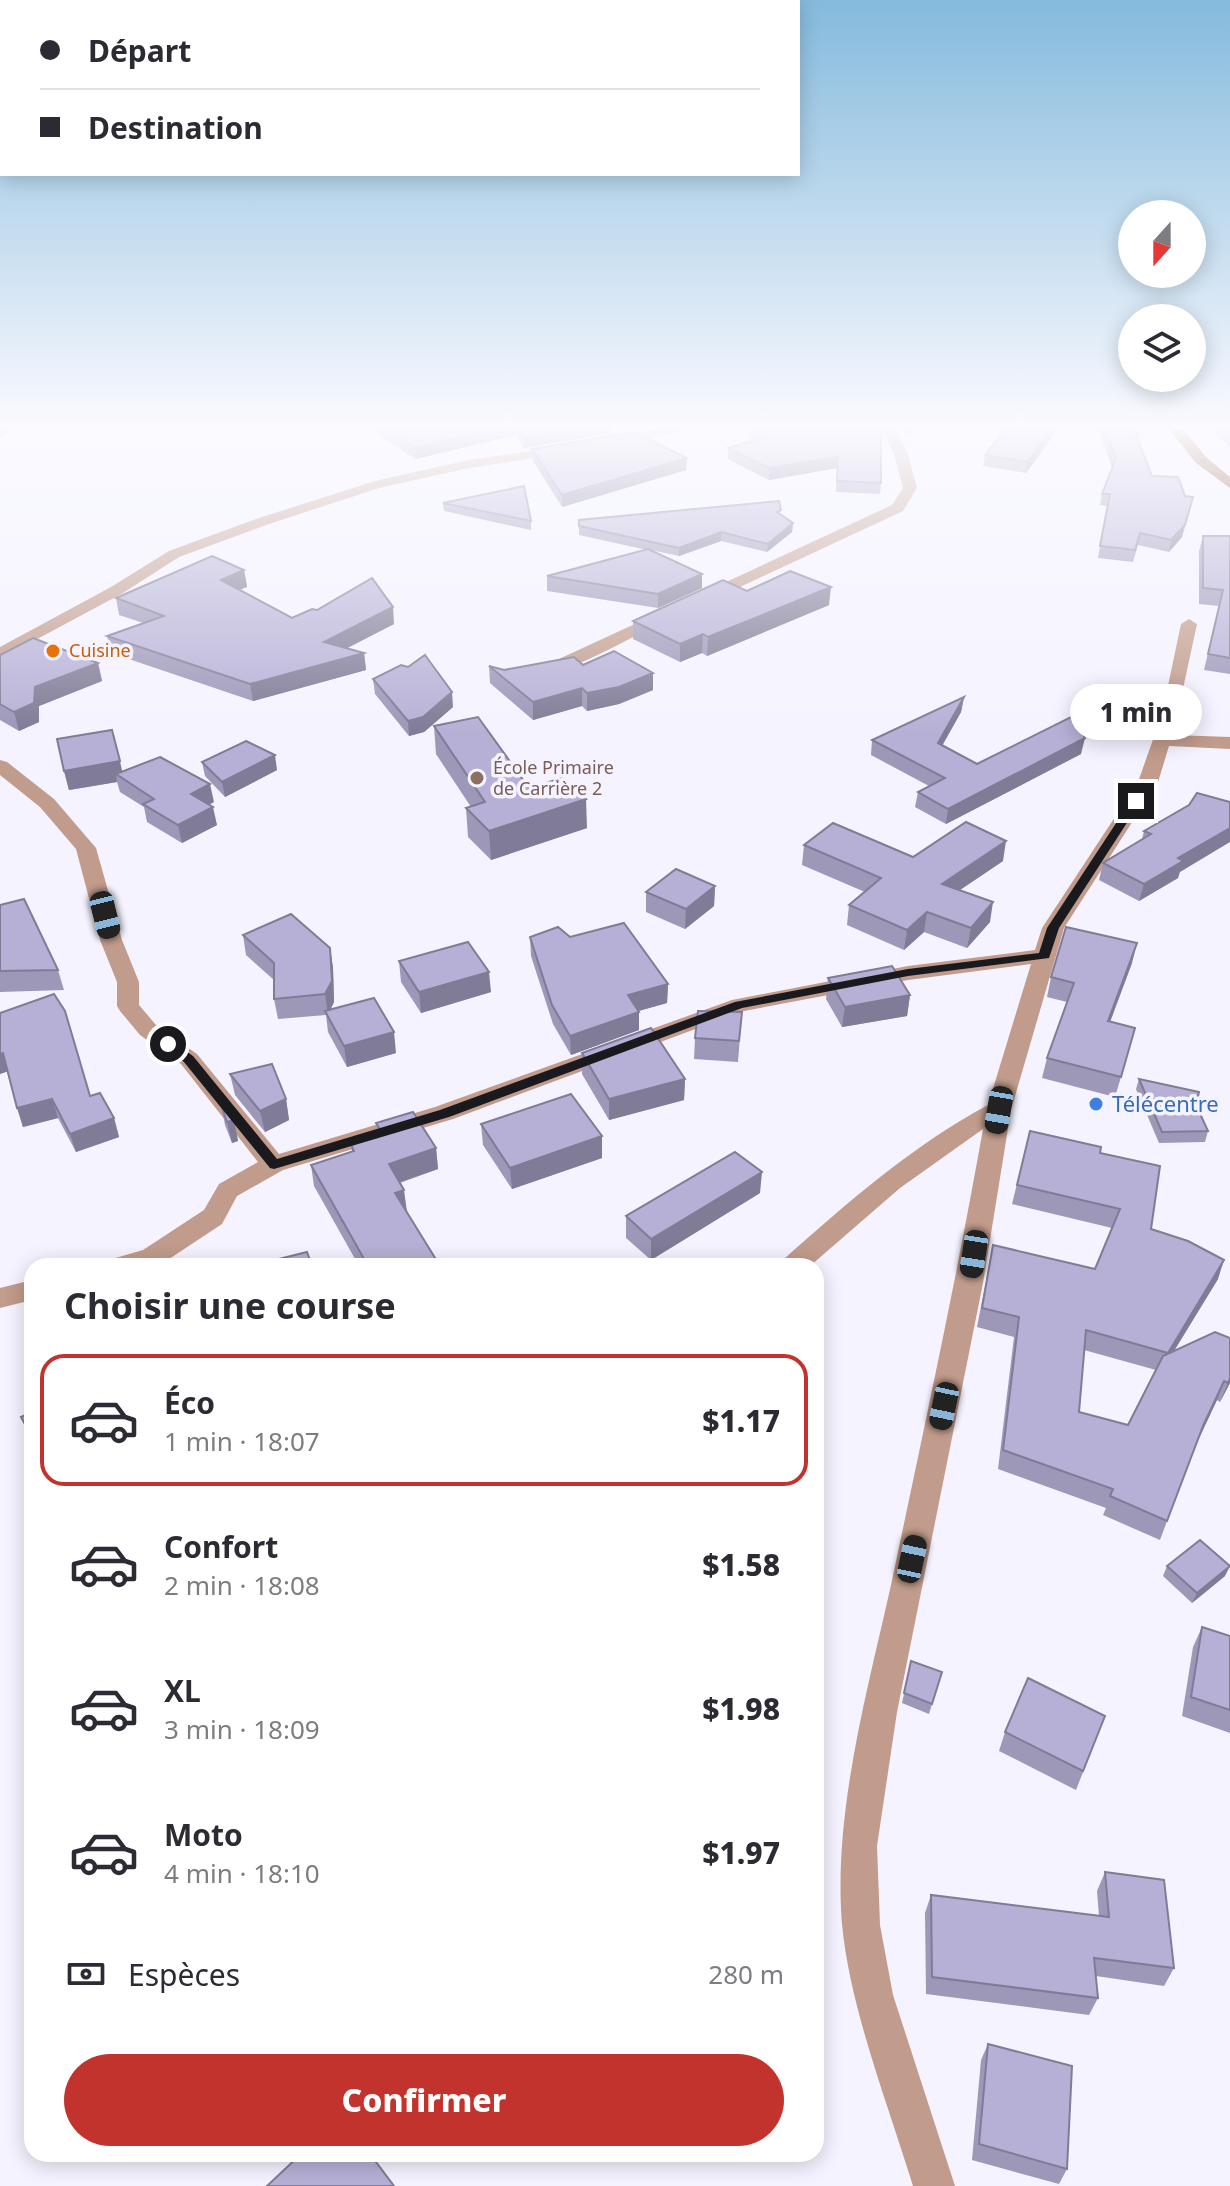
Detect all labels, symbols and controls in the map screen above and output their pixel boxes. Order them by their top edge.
text: Départ [88,30,191,71]
text: Destination [88,107,263,148]
north arrow [1118,200,1206,288]
map controls [1118,200,1206,392]
button: layers [1118,304,1206,392]
place label: Cuisine [69,638,131,662]
marker: Cuisine [44,642,62,660]
callout: 1 min [1070,685,1202,741]
text: 1 min [1100,694,1172,730]
place label: École Primaire de Carrière 2 [493,755,614,800]
marker: École Primaire de Carrière 2 [468,769,486,787]
route end [1118,783,1154,819]
car [88,889,122,941]
route start [150,1026,186,1062]
car [983,1084,1015,1136]
place label: Télécentre [1112,1088,1219,1118]
marker: Télécentre [1087,1095,1105,1113]
car [958,1228,990,1280]
text: Choisir une course [64,1281,396,1330]
car [927,1380,961,1432]
text: Éco [164,1382,215,1423]
icon: car [68,1384,140,1456]
text: $1.17 [702,1400,780,1441]
text: 1 min · 18:07 [164,1423,320,1459]
text: Confort [164,1526,278,1567]
icon: car [68,1528,140,1600]
car [895,1533,929,1585]
text: $1.58 [702,1544,780,1585]
text: 2 min · 18:08 [164,1567,320,1603]
text: XL [164,1670,201,1711]
icon: car [68,1672,140,1744]
text: $1.98 [702,1688,780,1729]
text: 3 min · 18:09 [164,1711,320,1747]
text: Moto [164,1814,243,1855]
icon: car [68,1816,140,1888]
text: $1.97 [702,1832,780,1873]
text: 4 min · 18:10 [164,1855,320,1891]
icon: cash [64,1952,108,1996]
text: Espèces [128,1954,240,1995]
text: 280 m [708,1956,784,1992]
button: Confirmer [64,2054,784,2146]

